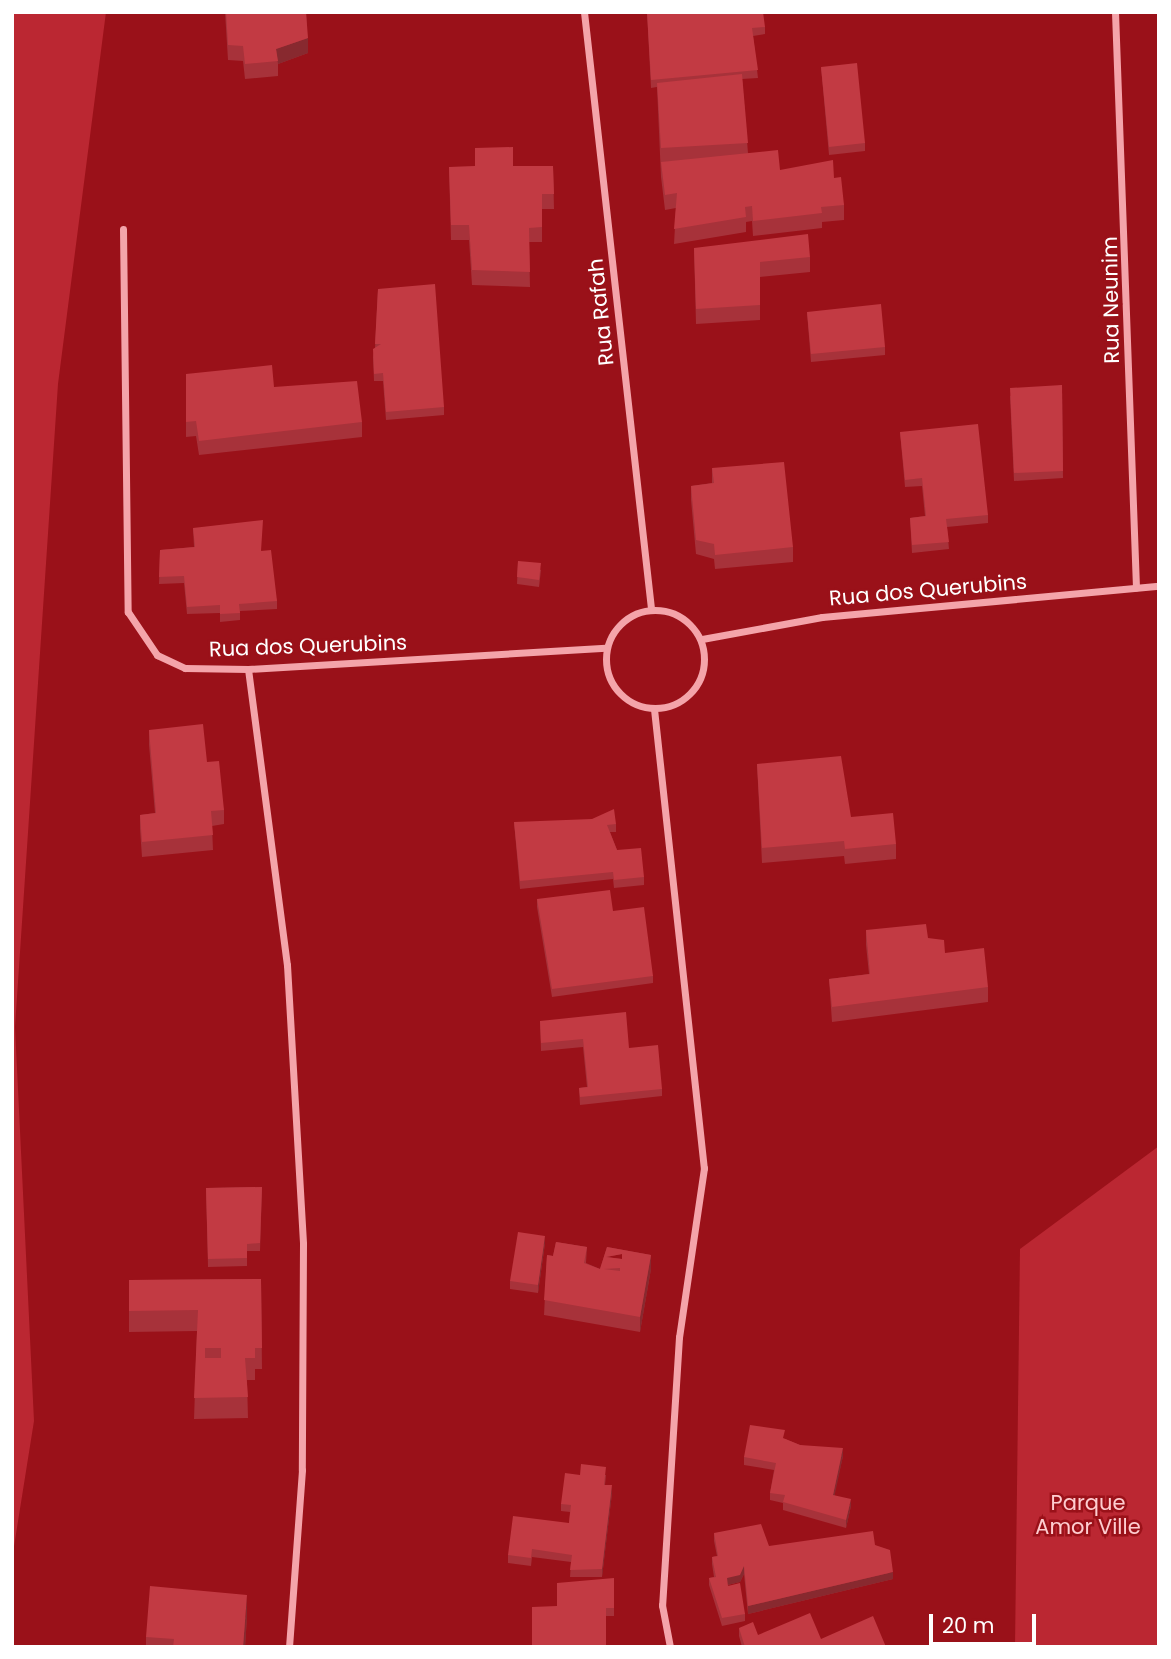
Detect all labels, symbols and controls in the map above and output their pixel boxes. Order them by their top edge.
street label: Rua Neunim [1097,236,1125,364]
street label: Rua Rafah [583,257,619,367]
street label: Rua dos Querubins [828,569,1028,611]
street label: Rua dos Querubins [208,630,408,662]
park label: Parque Amor Ville [1035,1490,1141,1540]
scale bar [933,1600,1040,1644]
text: 20 m [942,1611,995,1640]

